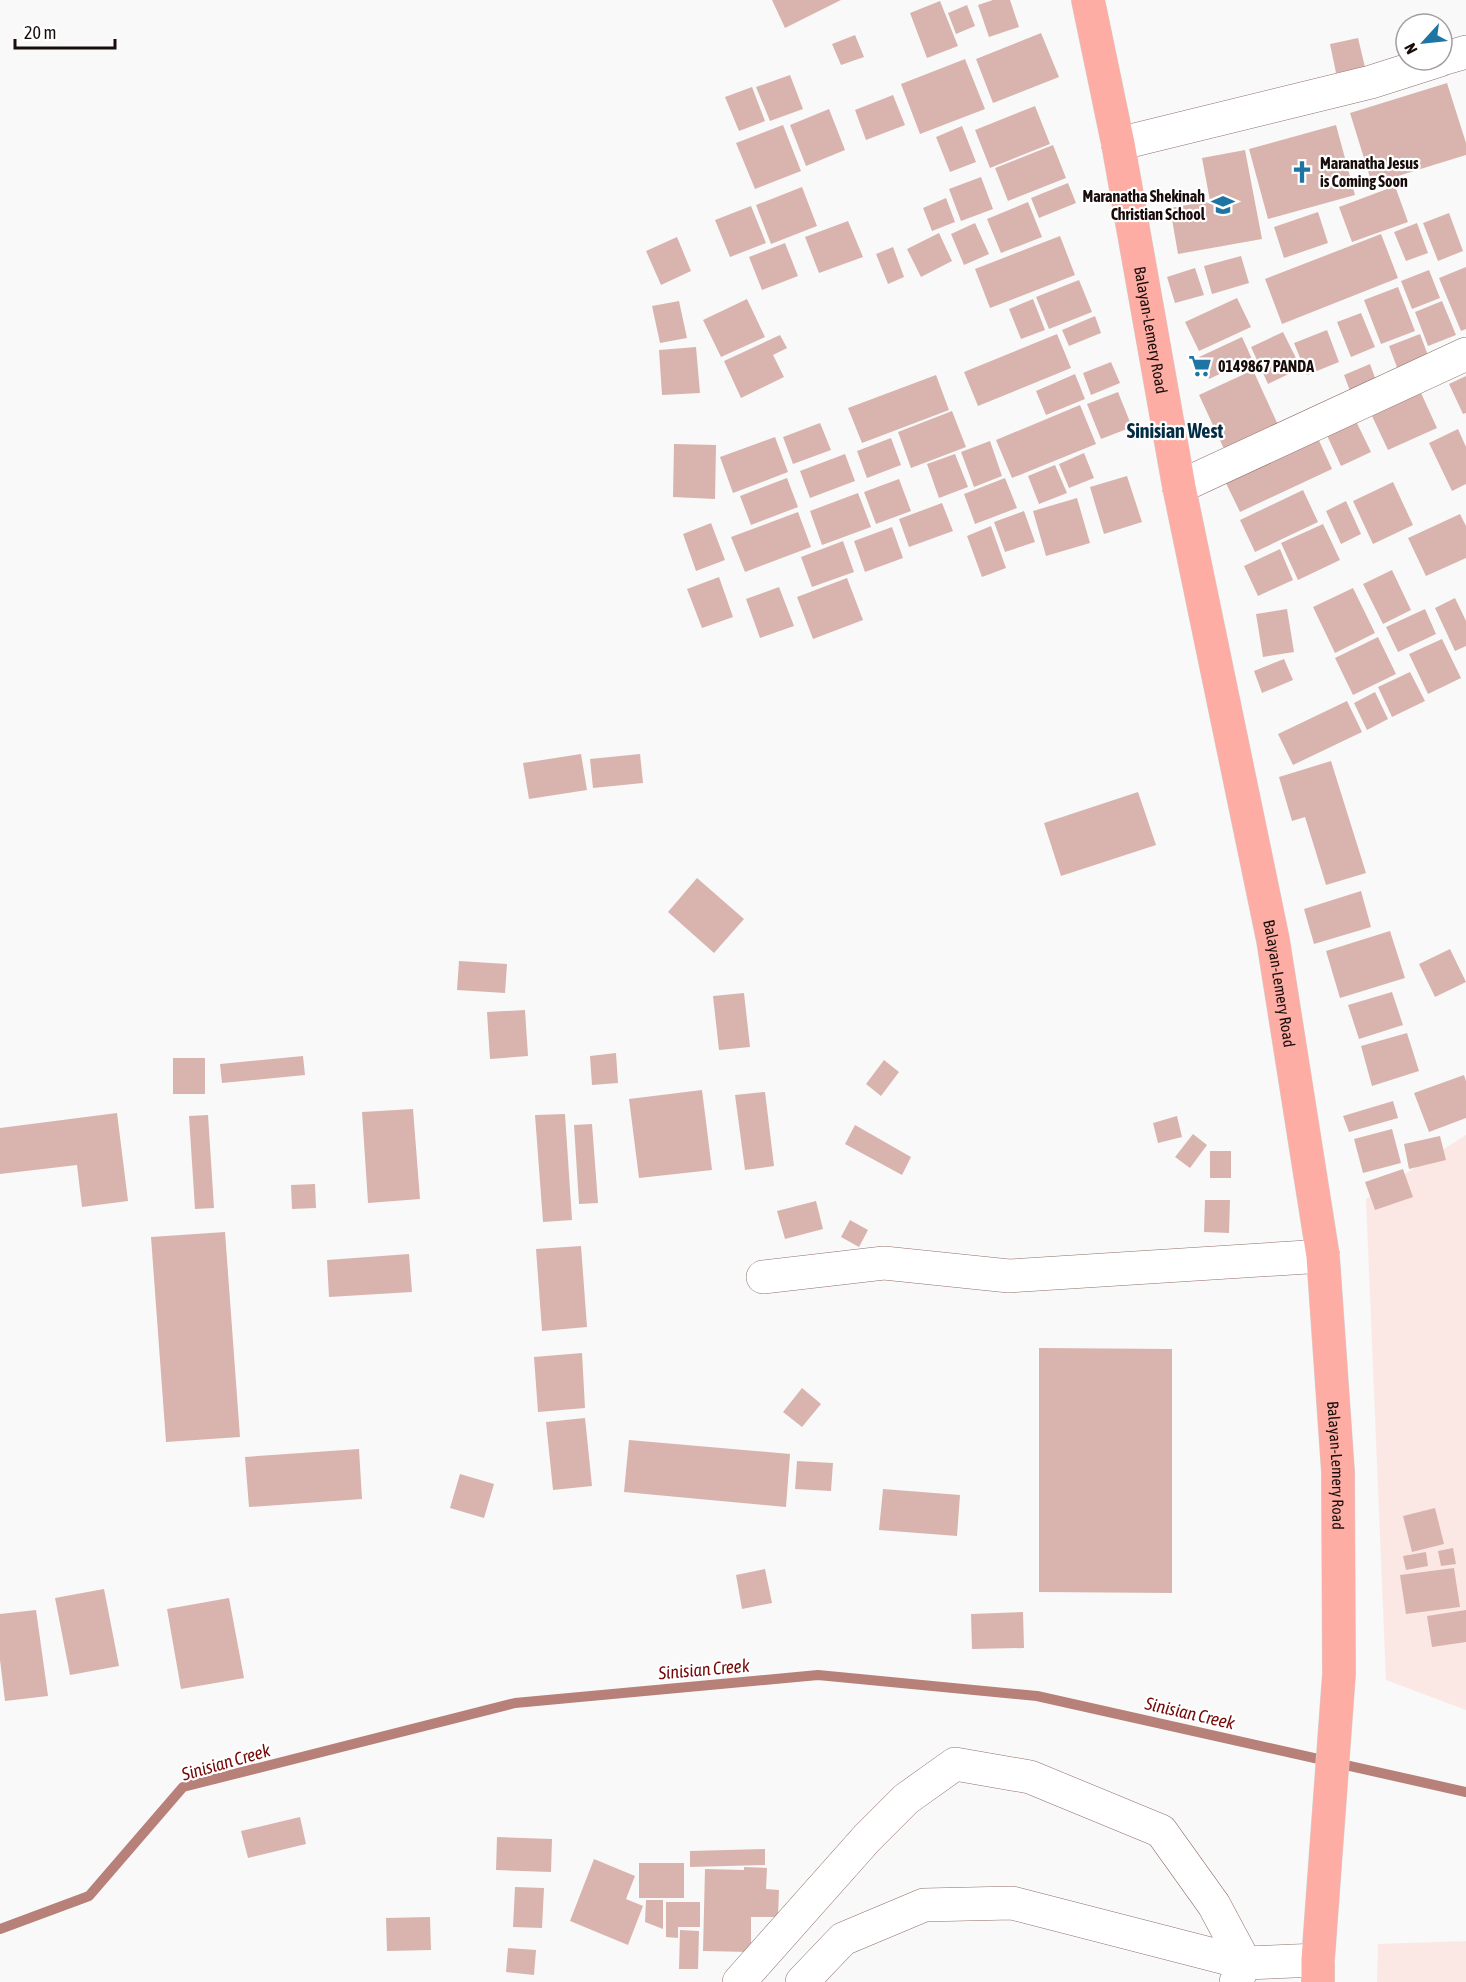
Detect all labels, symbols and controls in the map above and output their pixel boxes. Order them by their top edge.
scale bar [15,12,116,50]
north arrow [1394,12,1454,72]
text: 20 m [24,22,56,43]
text: N [1400,41,1421,57]
place label: Maranatha Jesus is Coming Soon [1320,154,1419,190]
church icon: Maranatha Jesus is Coming Soon [1289,159,1315,185]
place label: Maranatha Shekinah Christian School [1082,187,1206,223]
school or university icon: Maranatha Shekinah Christian School [1210,192,1236,218]
street label: Balayan-Lemery Road [1131,265,1171,395]
supermarket icon: 0149867 PANDA [1187,353,1213,379]
place label: 0149867 PANDA [1218,357,1314,375]
district label: Sinisian West [1127,419,1223,442]
street label: Balayan-Lemery Road [1260,918,1299,1048]
street label: Balayan-Lemery Road [1324,1401,1347,1530]
water label: Sinisian Creek [657,1654,752,1684]
water label: Sinisian Creek [1142,1692,1238,1734]
water label: Sinisian Creek [178,1739,274,1785]

